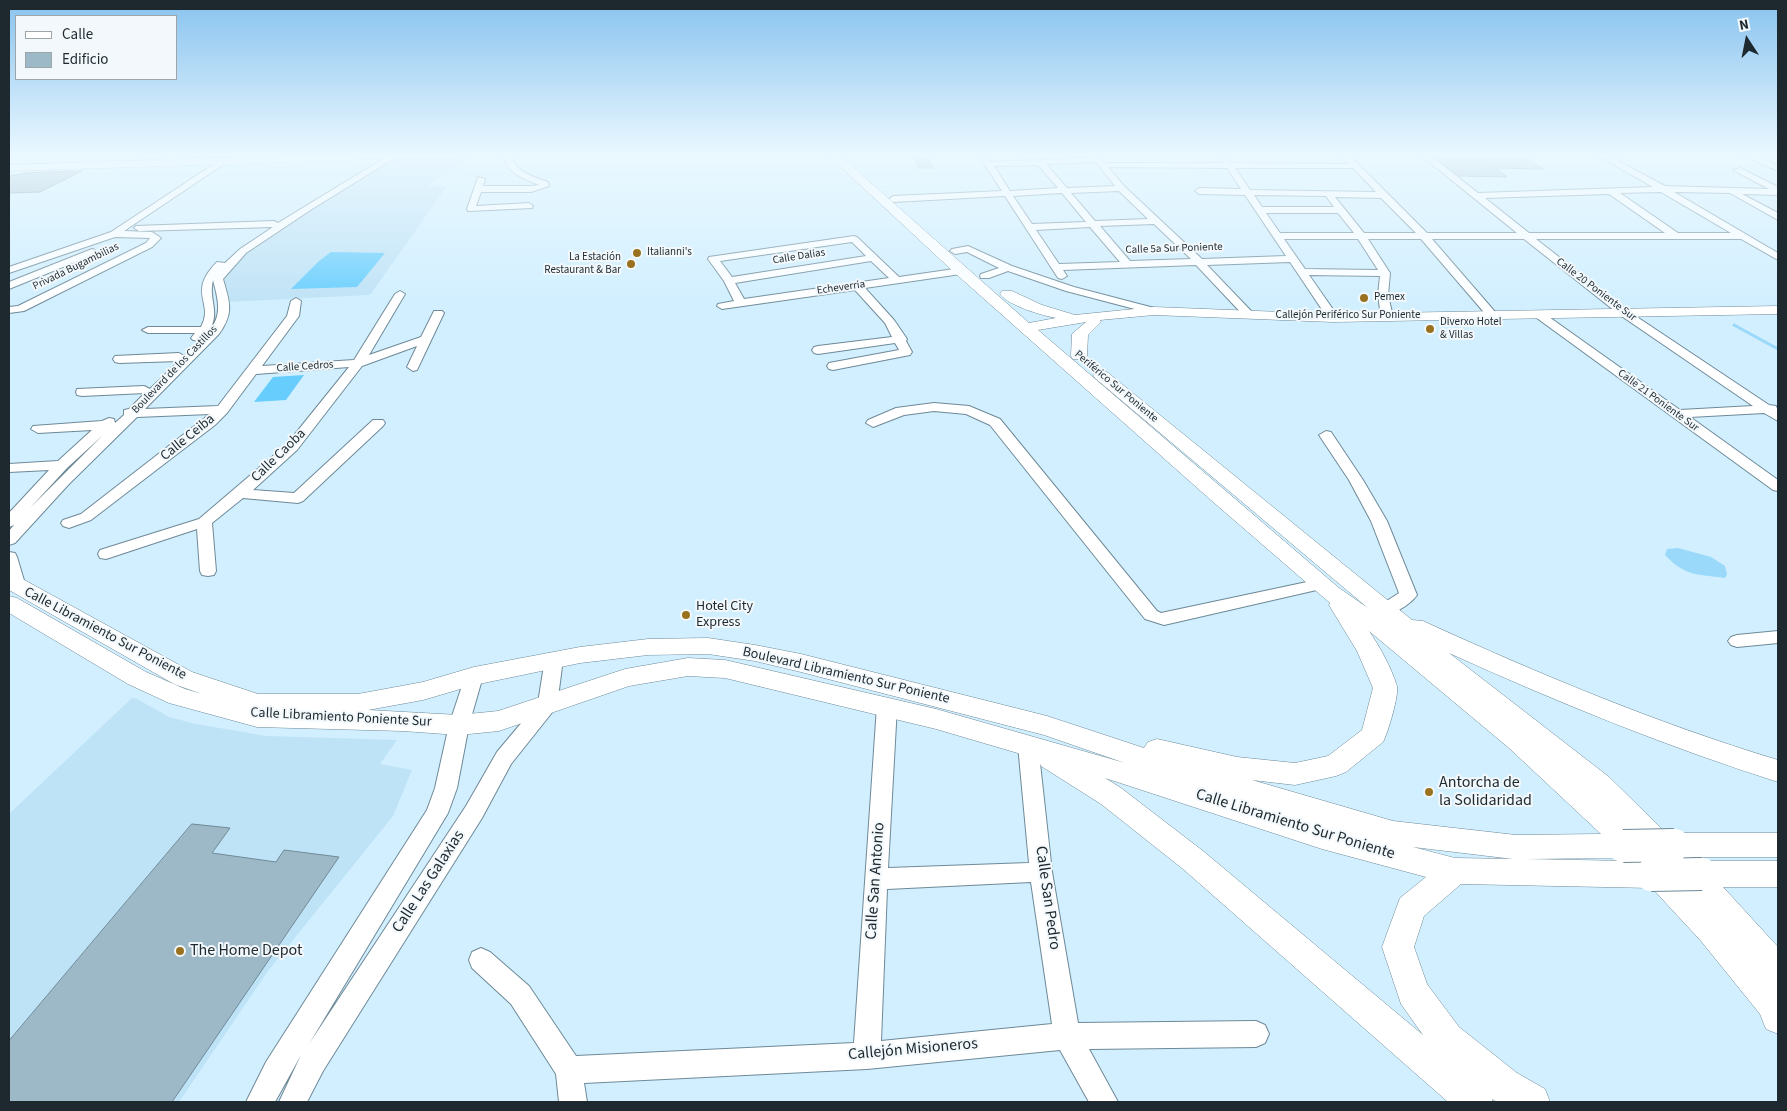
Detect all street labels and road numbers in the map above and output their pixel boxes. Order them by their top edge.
street label: Privada Bugambilias [31,240,121,294]
street label: Calle 5a Sur Poniente [1125,241,1223,257]
street label: Calle Dalias [772,246,826,268]
street label: Calle 20 Poniente Sur [1553,255,1639,325]
street label: Echeverria [816,278,866,298]
street label: Callejón Periférico Sur Poniente [1276,309,1420,323]
street label: Boulevard de los Castillos [130,323,220,417]
street label: Periférico Sur Poniente [1072,348,1160,426]
street label: Calle Cedros [276,358,334,376]
street label: Calle 21 Poniente Sur [1615,367,1701,435]
street label: Calle Ceiba [157,411,219,465]
street label: Calle Caoba [248,426,310,486]
street label: Calle Libramiento Sur Poniente [21,584,189,684]
street label: Boulevard Libramiento Sur Poniente [741,644,951,708]
street label: Calle Libramiento Poniente Sur [250,705,432,731]
street label: Calle Libramiento Sur Poniente [1193,786,1397,864]
street label: Calle San Antonio [862,822,890,940]
street label: Calle Las Galaxias [389,827,469,937]
street label: Calle San Pedro [1030,845,1064,951]
street label: Callejón Misioneros [847,1035,979,1065]

